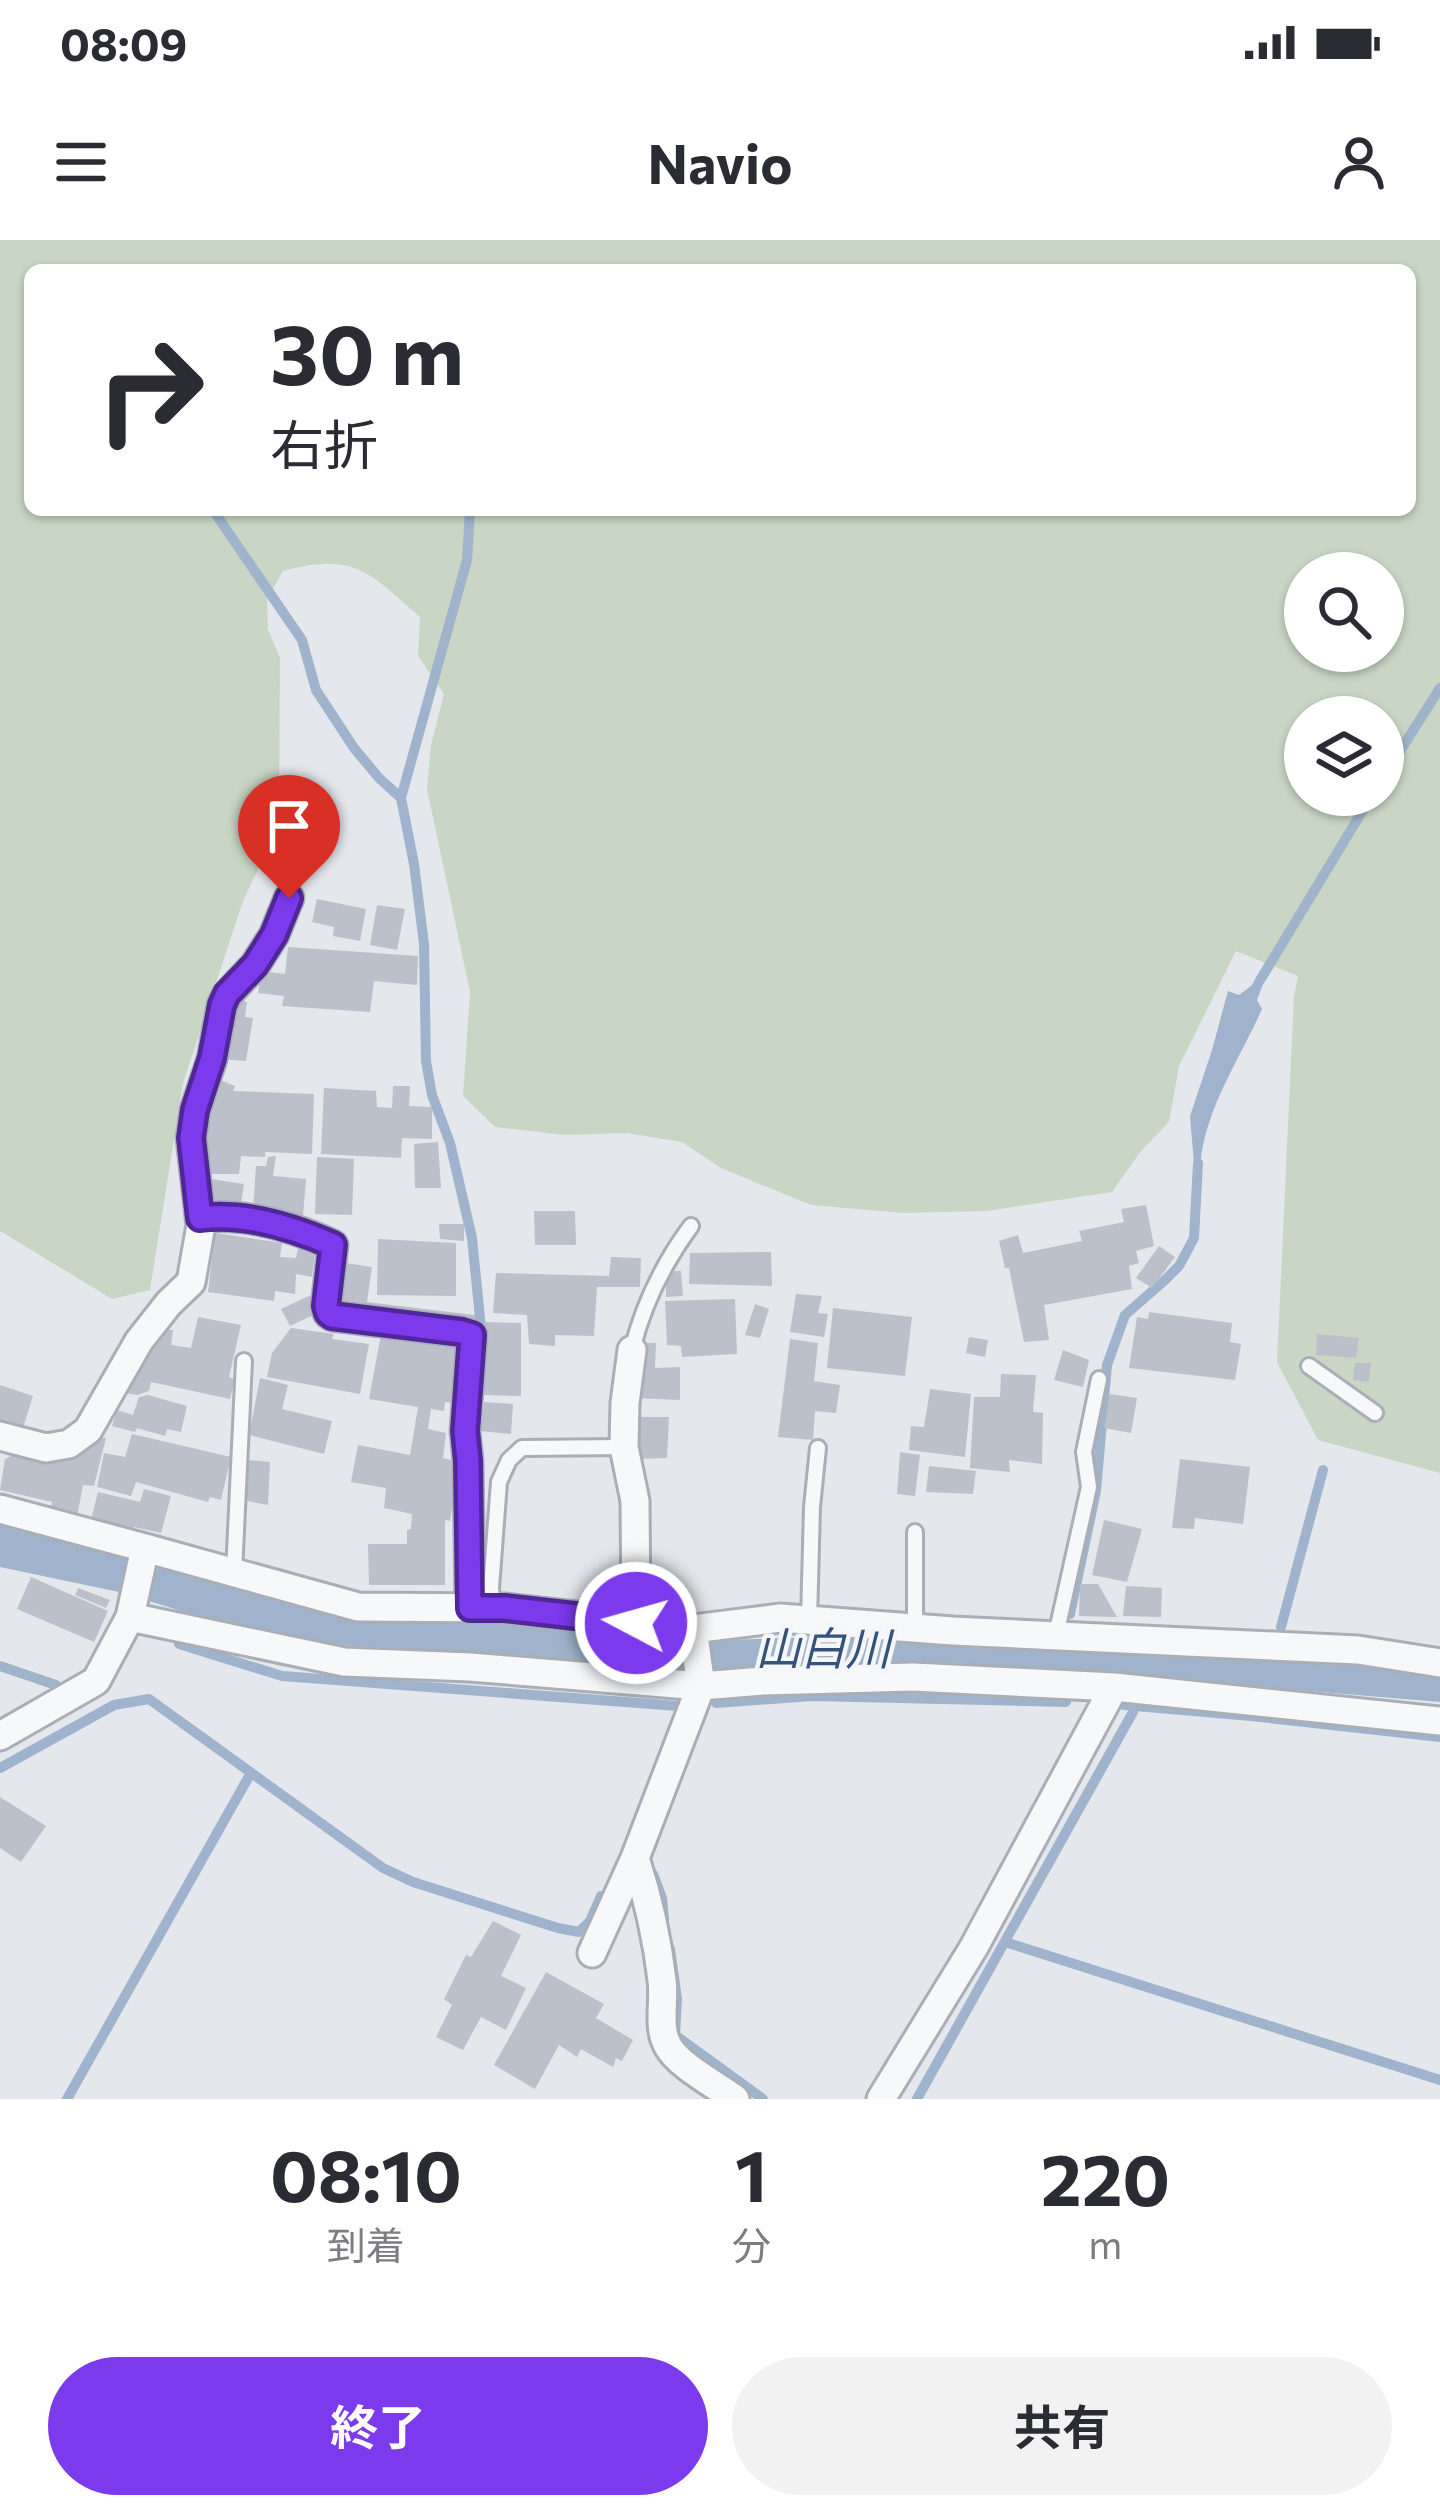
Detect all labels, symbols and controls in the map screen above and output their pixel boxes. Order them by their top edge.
text: 08:09 [60,15,187,70]
icon: menu [48,129,114,195]
text: Navio [648,129,792,195]
icon: person [1326,129,1392,195]
text: 30 m [270,300,464,402]
icon: right [72,312,228,468]
text: 右折 [270,410,378,476]
map controls [1284,552,1404,816]
button: search [1284,552,1404,672]
button: layers [1284,696,1404,816]
pin [238,775,340,898]
icon: arrive [256,793,322,859]
position arrow [573,1560,699,1686]
water label: 山白川 [755,1619,894,1674]
text: 08:10 [270,2129,462,2217]
text: 1 [735,2129,768,2217]
text: 220 [1041,2133,1170,2221]
text: m [1088,2219,1122,2267]
text: 到着 [327,2220,405,2268]
text: 分 [732,2220,771,2268]
button: 終了 [48,2357,708,2495]
button: 共有 [732,2357,1392,2495]

